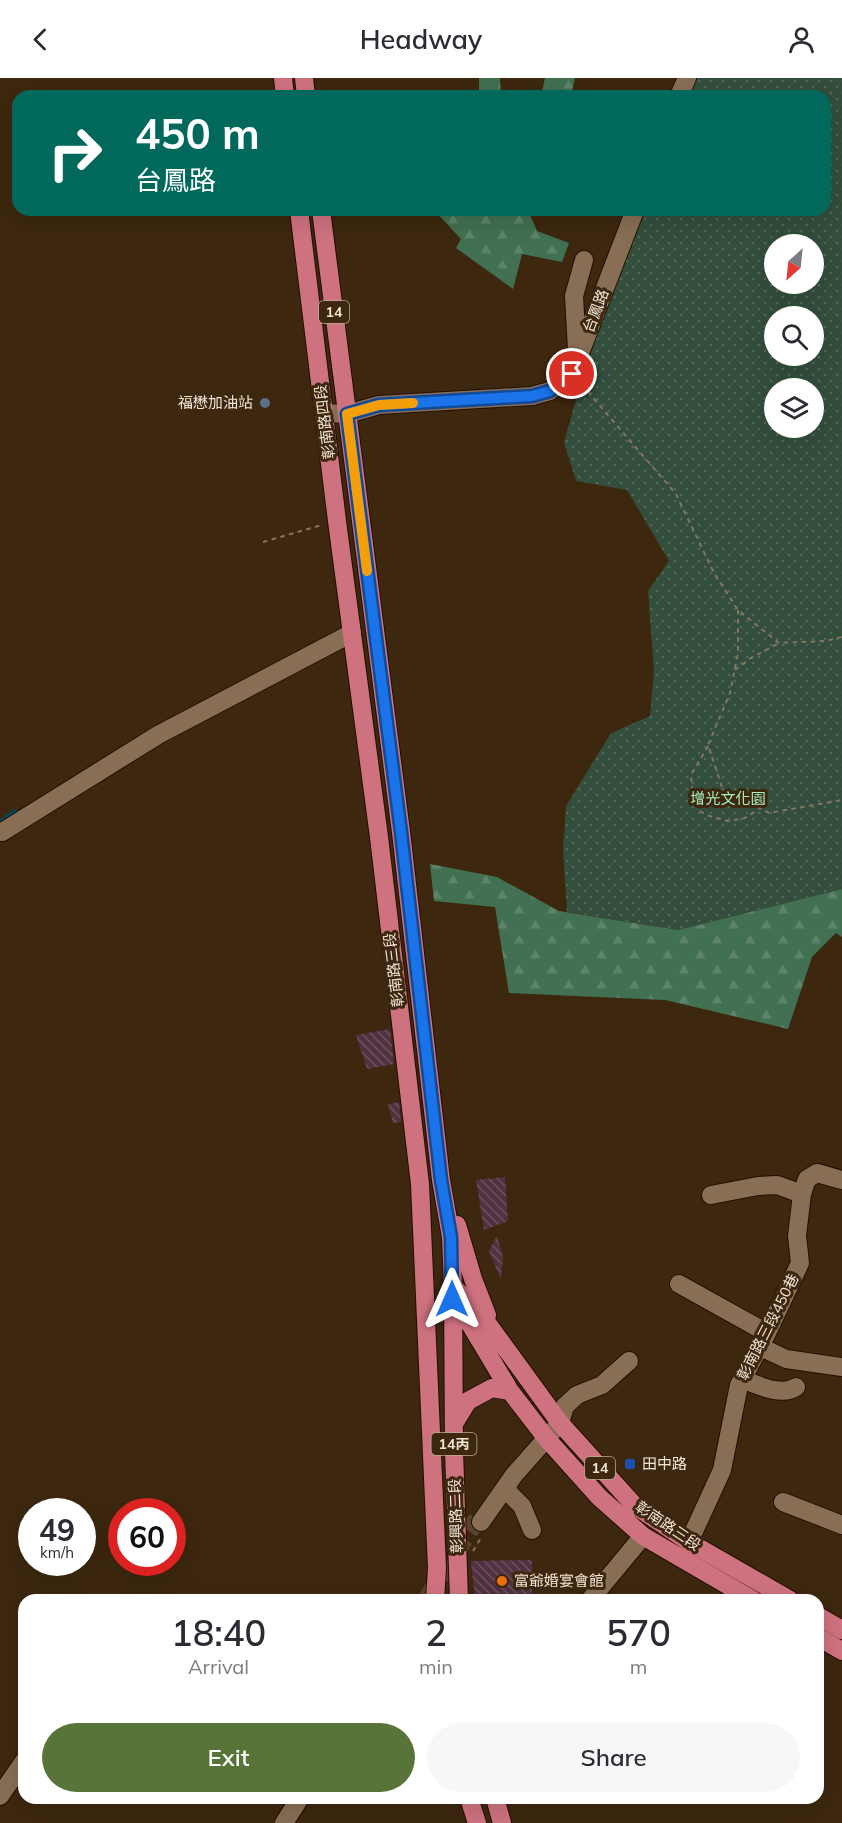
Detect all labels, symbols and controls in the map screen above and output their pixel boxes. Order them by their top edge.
text: Headway [360,22,482,56]
icon: back [24,23,57,56]
icon: person [785,23,818,56]
text: 450 m [135,107,260,160]
icon: right [36,114,114,192]
text: 台鳳路 [135,163,216,197]
north arrow [764,234,824,294]
map controls [764,234,824,438]
street label: 台鳳路 [579,286,612,335]
road number: 14 [319,301,349,323]
button: search [764,306,824,366]
pin [546,348,597,399]
icon: arrive [555,357,588,390]
button: layers [764,378,824,438]
street label: 彰南路四段 [311,384,339,460]
place label: 福懋加油站 [178,393,253,412]
marker: 福懋加油站 [258,396,272,410]
park label: 增光文化園 [690,789,766,808]
street label: 彰南路三段 [380,932,408,1008]
position arrow [420,1267,484,1331]
street label: 彰南路三段450巷 [733,1270,803,1383]
road number: 14丙 [432,1433,476,1455]
place label: 田中路 [642,1454,687,1473]
road number: 14 [585,1457,615,1479]
marker: 田中路 [623,1457,637,1471]
street label: 彰興路二段 [445,1478,466,1554]
street label: 彰南路三段 [632,1497,705,1554]
speed limit sign: 60 [108,1498,186,1576]
text: 49 [39,1511,75,1549]
text: km/h [40,1543,74,1562]
place label: 富爺婚宴會館 [514,1571,604,1590]
marker: 富爺婚宴會館 [495,1574,509,1588]
text: 18:40 [171,1610,266,1655]
text: 2 [425,1610,447,1655]
text: 570 [606,1610,671,1655]
text: Arrival [188,1654,249,1679]
text: min [419,1654,453,1679]
text: m [630,1654,647,1679]
button: Exit [42,1723,415,1792]
button: Share [427,1723,800,1792]

